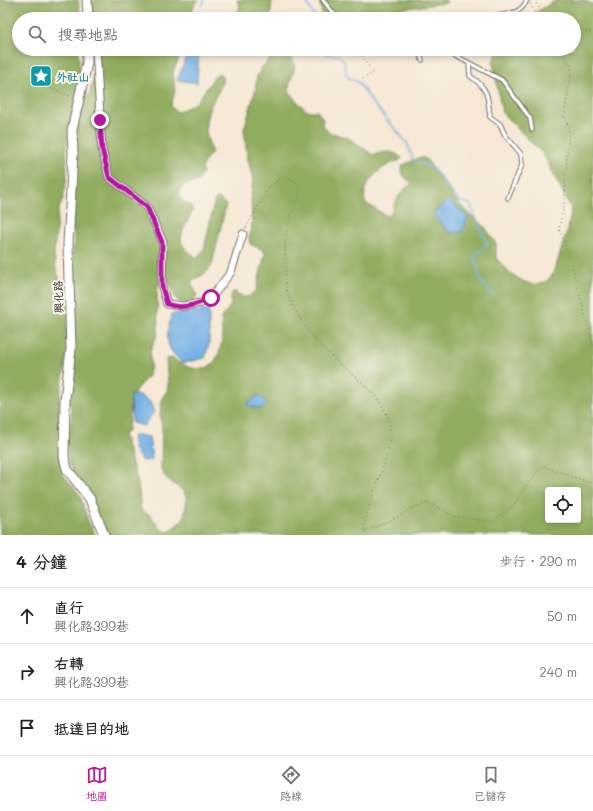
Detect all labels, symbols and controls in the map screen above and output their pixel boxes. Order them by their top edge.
search box [12,12,581,56]
icon: search [26,23,48,45]
text: 搜尋地點 [58,24,118,44]
place icon: 外社山 [28,63,54,89]
place label: 外社山 [56,69,89,84]
route end [91,111,109,129]
street label: 興化路 [50,280,66,314]
route start [202,289,220,307]
map controls [545,487,581,523]
button: locate [545,487,581,523]
text: 4 分鐘 [16,550,67,572]
text: 步行 · 290 m [500,552,577,569]
text: 直行 [54,597,84,617]
icon: ahead [16,605,38,627]
text: 50 m [547,607,577,624]
text: 興化路399巷 [54,617,129,634]
text: 右轉 [54,653,84,673]
icon: right [16,661,38,683]
text: 240 m [540,663,577,680]
text: 興化路399巷 [54,673,129,690]
icon: arrive [16,717,38,739]
text: 抵達目的地 [54,718,129,738]
tab: 地圖 [86,764,108,803]
tab: 路線 [280,764,302,803]
tab: 已儲存 [474,764,507,803]

